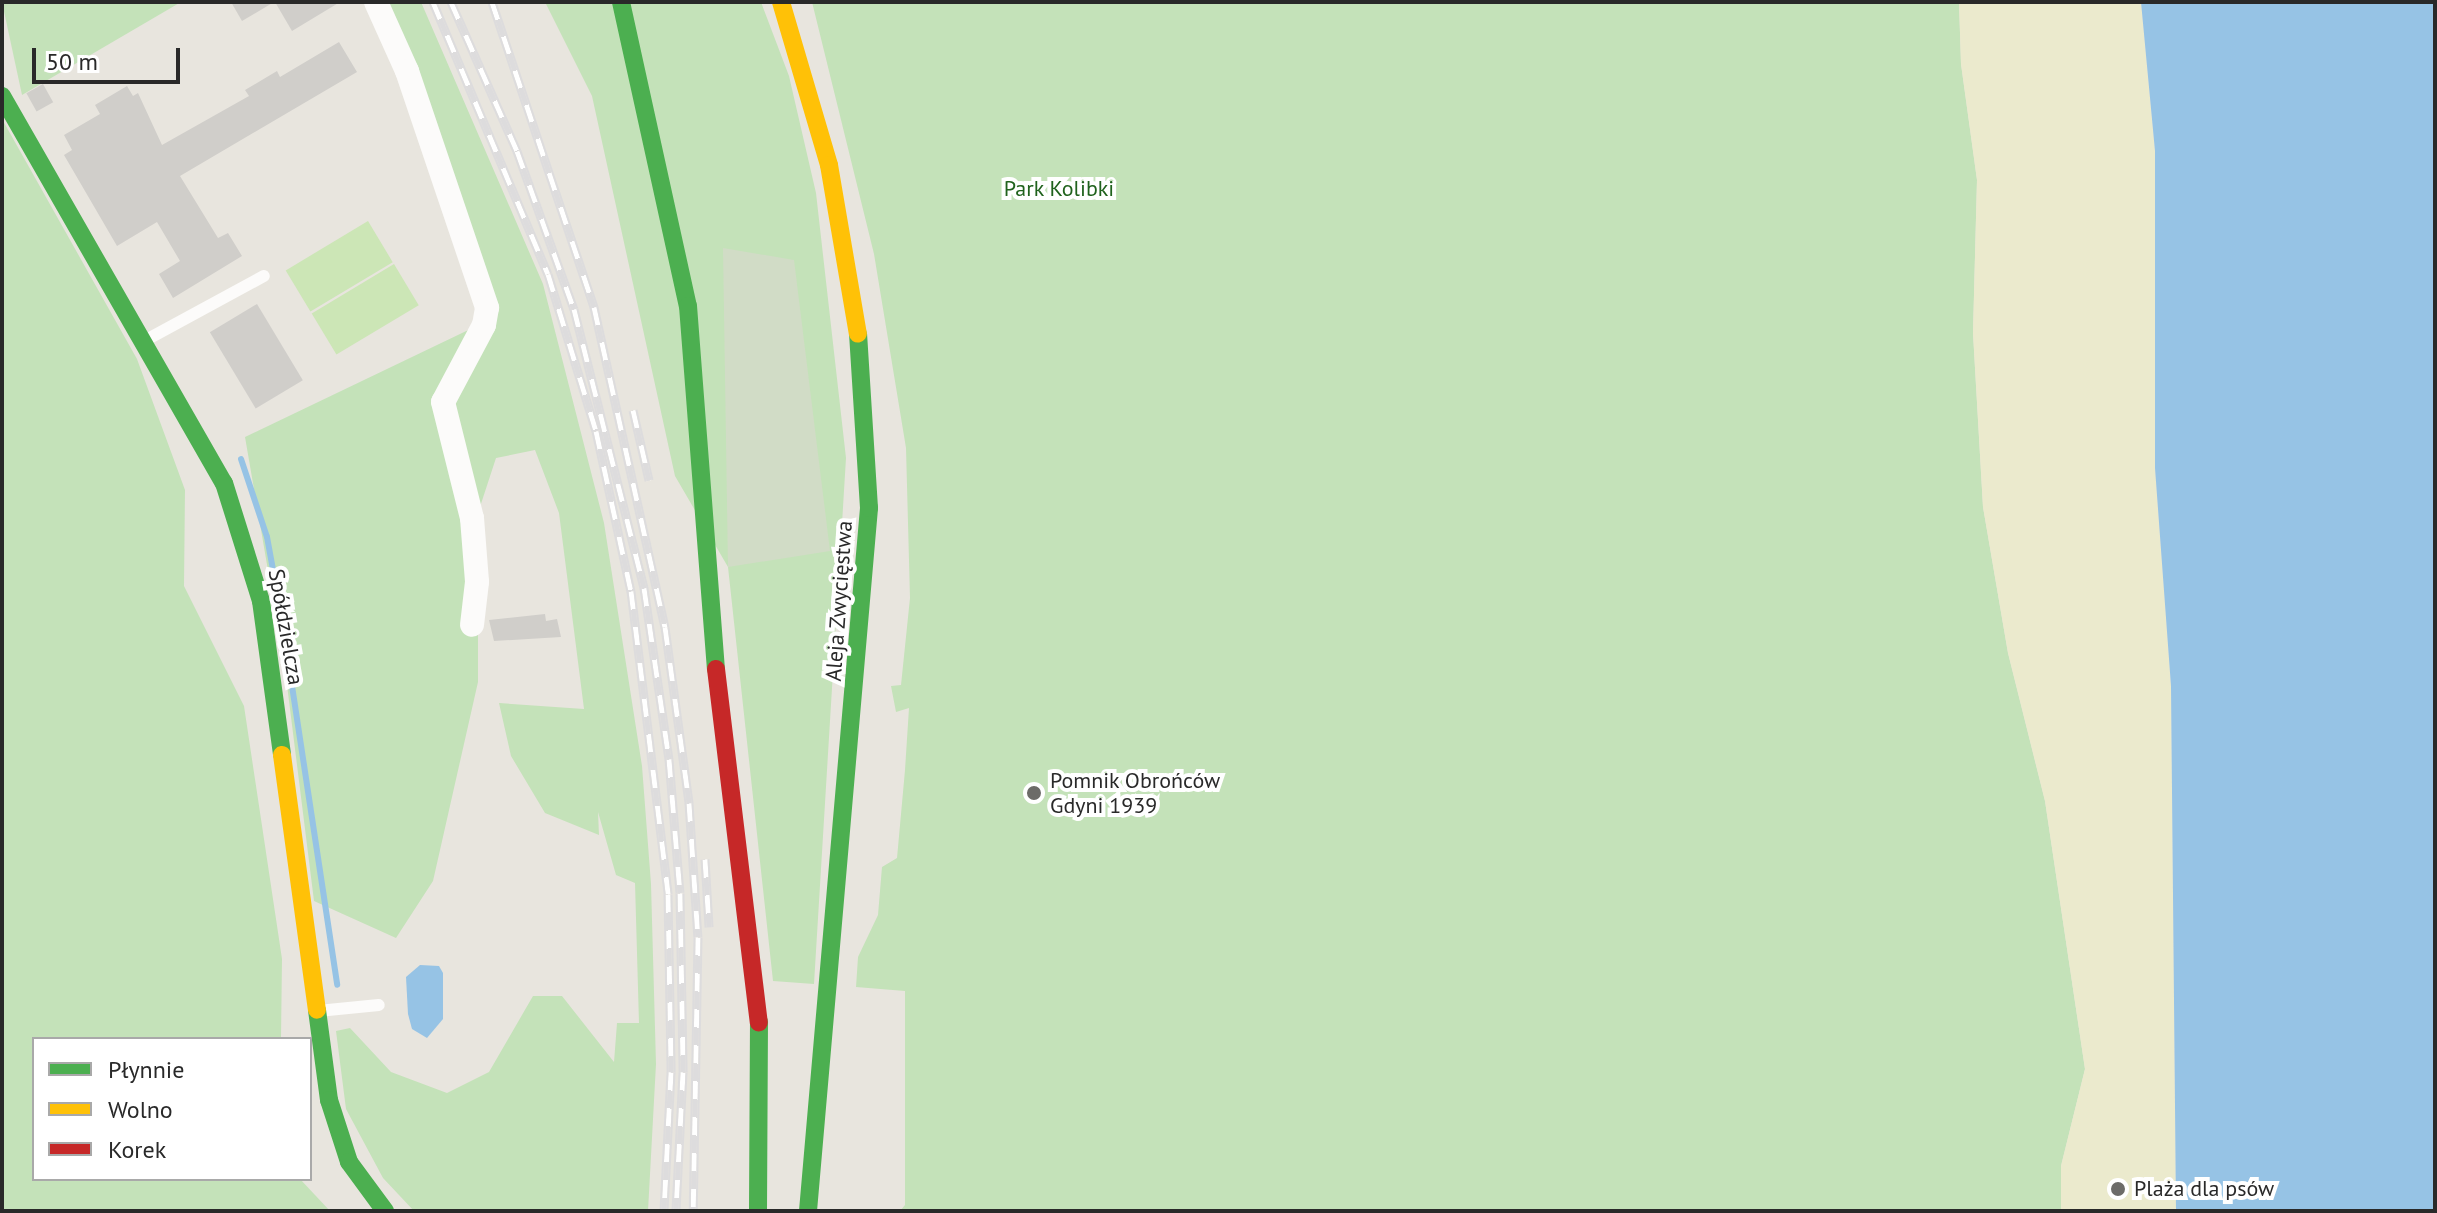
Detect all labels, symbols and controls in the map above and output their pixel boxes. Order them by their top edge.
scale bar [36,32,184,82]
text: 50 m [46,46,98,77]
park label: Park Kolibki [1003,176,1115,202]
street label: Aleja Zwycięstwa [820,520,858,682]
street label: Spółdzielcza [263,567,309,687]
place label: Pomnik Obrońców Gdyni 1939 [1050,767,1221,818]
marker: Pomnik Obrońców Gdyni 1939 [1025,784,1043,802]
legend [32,1037,312,1181]
text: Płynnie [108,1054,185,1085]
text: Wolno [108,1094,173,1125]
text: Korek [108,1134,166,1165]
place label: Plaża dla psów [2134,1176,2274,1202]
marker: Plaża dla psów [2109,1180,2127,1198]

